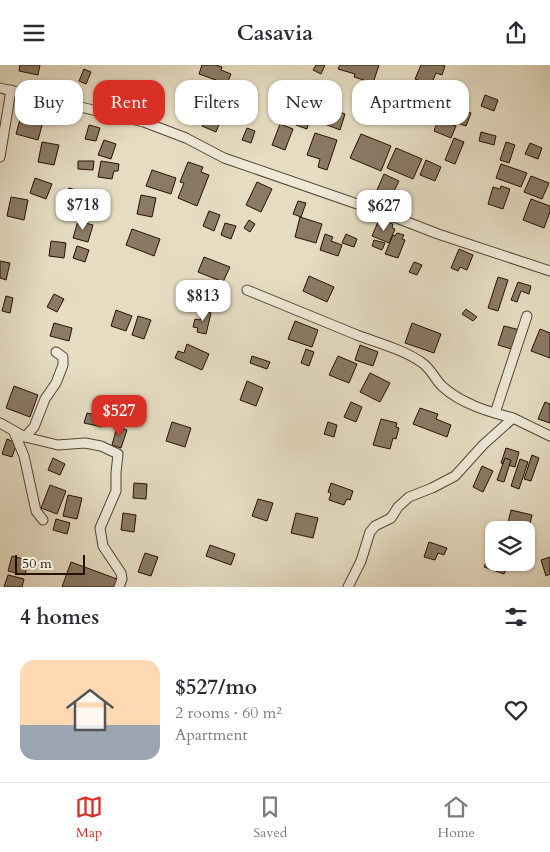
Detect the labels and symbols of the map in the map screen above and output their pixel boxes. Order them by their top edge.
pin: $718 [53,189,113,231]
pin: $627 [354,189,414,232]
pin: $813 [173,279,233,322]
pin: $527 [89,395,149,437]
scale bar [15,552,85,575]

